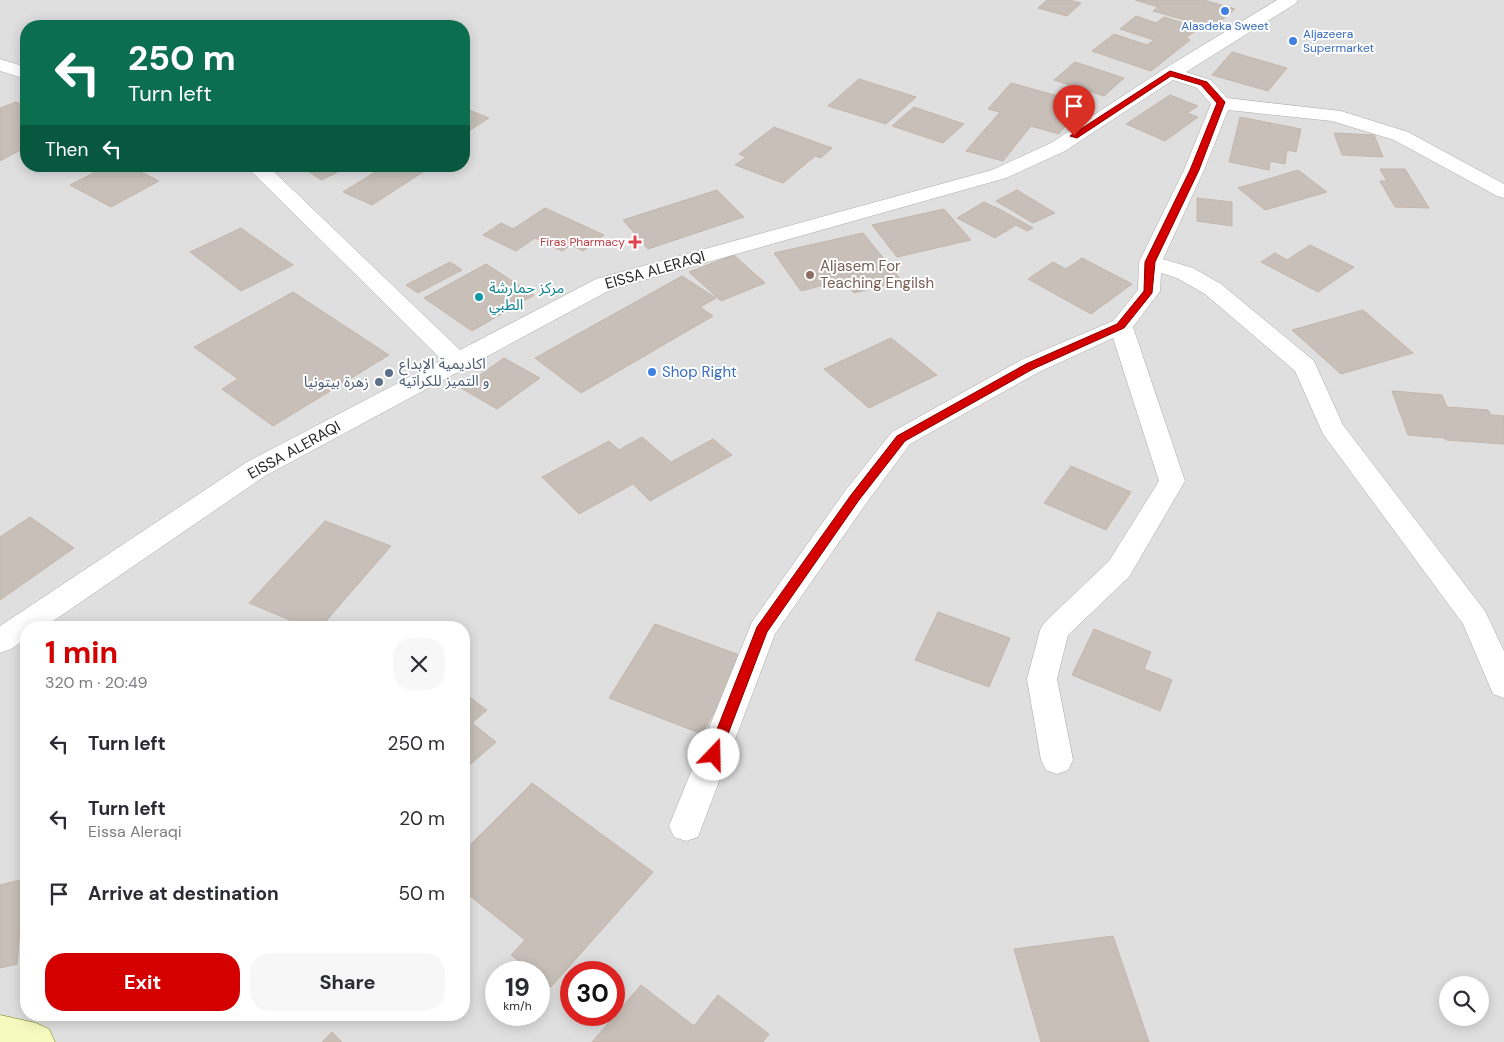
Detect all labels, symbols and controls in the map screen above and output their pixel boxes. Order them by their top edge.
marker: Alasdeka Sweet [1219,5,1231,17]
place label: Alasdeka Sweet [1181,18,1269,34]
place label: Aljazeera Supermarket [1303,26,1374,56]
text: 250 m [128,35,236,81]
marker: Aljazeera Supermarket [1287,35,1299,47]
icon: left [45,40,110,105]
text: Turn left [128,79,212,108]
pin [1053,85,1095,136]
icon: arrive [1060,92,1088,120]
icon: left [98,135,126,163]
text: Then [45,137,88,162]
place label: Firas Pharmacy [540,234,625,250]
marker: Firas Pharmacy [629,236,641,248]
street label: EISSA ALERAQI [603,246,707,294]
place label: Aljasem For Teaching Engilsh [820,256,934,293]
marker: Aljasem For Teaching Engilsh [804,269,816,281]
place label: مركز حمارشة الطبي [489,278,564,316]
marker: مركز حمارشة الطبي [473,291,485,303]
place label: اكاديمية الإبداع و التميز للكراتيه [399,354,489,391]
place label: Shop Right [662,362,737,382]
marker: Shop Right [646,366,658,378]
marker: اكاديمية الإبداع و التميز للكراتيه [383,367,395,379]
place label: زهرة بيتونيا [304,372,369,392]
marker: زهرة بيتونيا [373,376,385,388]
street label: EISSA ALERAQI [244,416,344,484]
text: 1 min [45,633,118,672]
button: close [393,638,445,690]
text: 320 m · 20:49 [45,672,148,693]
position arrow [687,728,739,780]
icon: left [45,730,73,758]
text: Turn left [88,731,166,756]
text: 250 m [387,731,445,756]
text: Turn left [88,796,166,821]
icon: left [45,805,73,833]
text: 20 m [399,806,445,831]
text: Eissa Aleraqi [88,821,182,842]
icon: arrive [45,880,73,908]
text: Arrive at destination [88,881,279,906]
text: 50 m [398,881,445,906]
button: Exit [45,953,240,1011]
button: Share [250,953,445,1011]
speed limit sign: 30 [560,961,625,1026]
text: 19 [505,971,530,1004]
map controls [1439,976,1489,1026]
button: search [1439,976,1489,1026]
text: km/h [503,998,532,1014]

